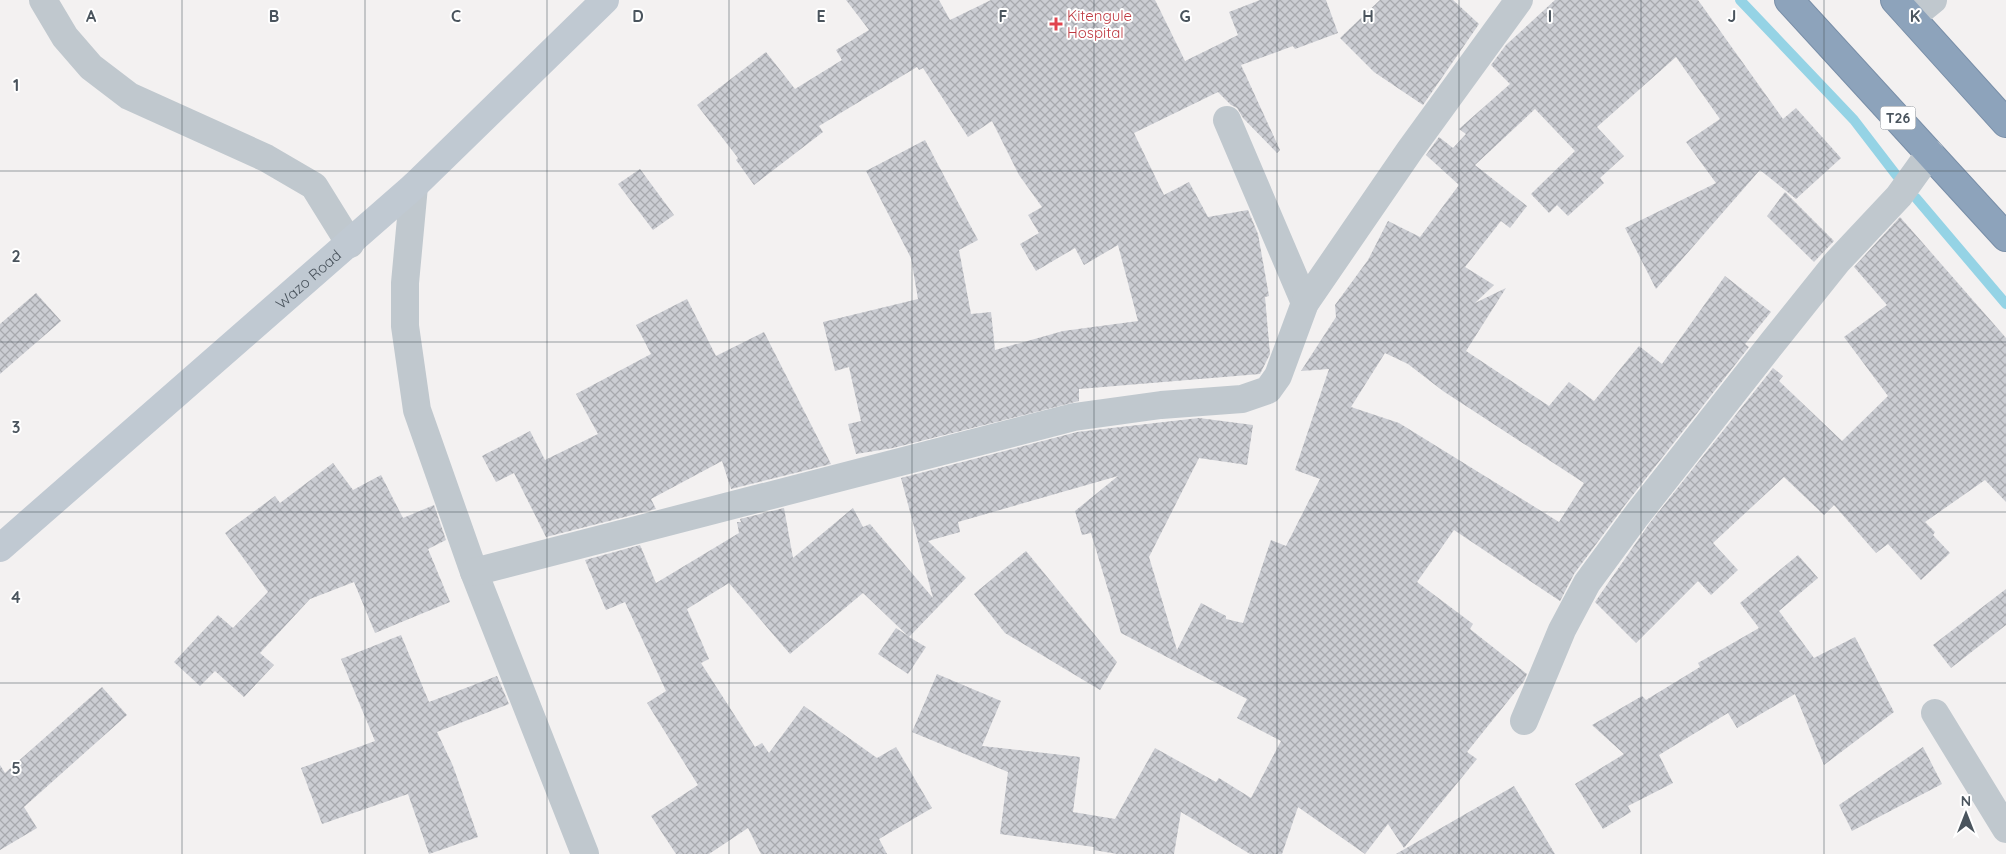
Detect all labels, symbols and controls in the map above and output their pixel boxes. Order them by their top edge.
text: A [86,6,97,26]
text: B [269,6,279,26]
text: C [451,6,461,26]
text: D [632,6,644,26]
text: E [816,6,826,26]
text: F [999,6,1008,26]
place label: Kitengule Hospital [1067,6,1132,42]
text: G [1179,6,1191,26]
text: H [1362,6,1374,26]
text: I [1548,6,1552,26]
text: J [1728,6,1736,26]
text: K [1910,6,1920,26]
marker: Kitengule Hospital [1049,17,1063,31]
text: 1 [13,75,19,95]
road number: T26 [1880,106,1916,130]
street label: Wazo Road [271,245,345,313]
text: 2 [11,246,21,266]
text: 3 [12,417,20,437]
text: 4 [11,587,21,607]
text: 5 [11,758,21,778]
north arrow [1941,789,1991,839]
text: N [1961,792,1971,810]

